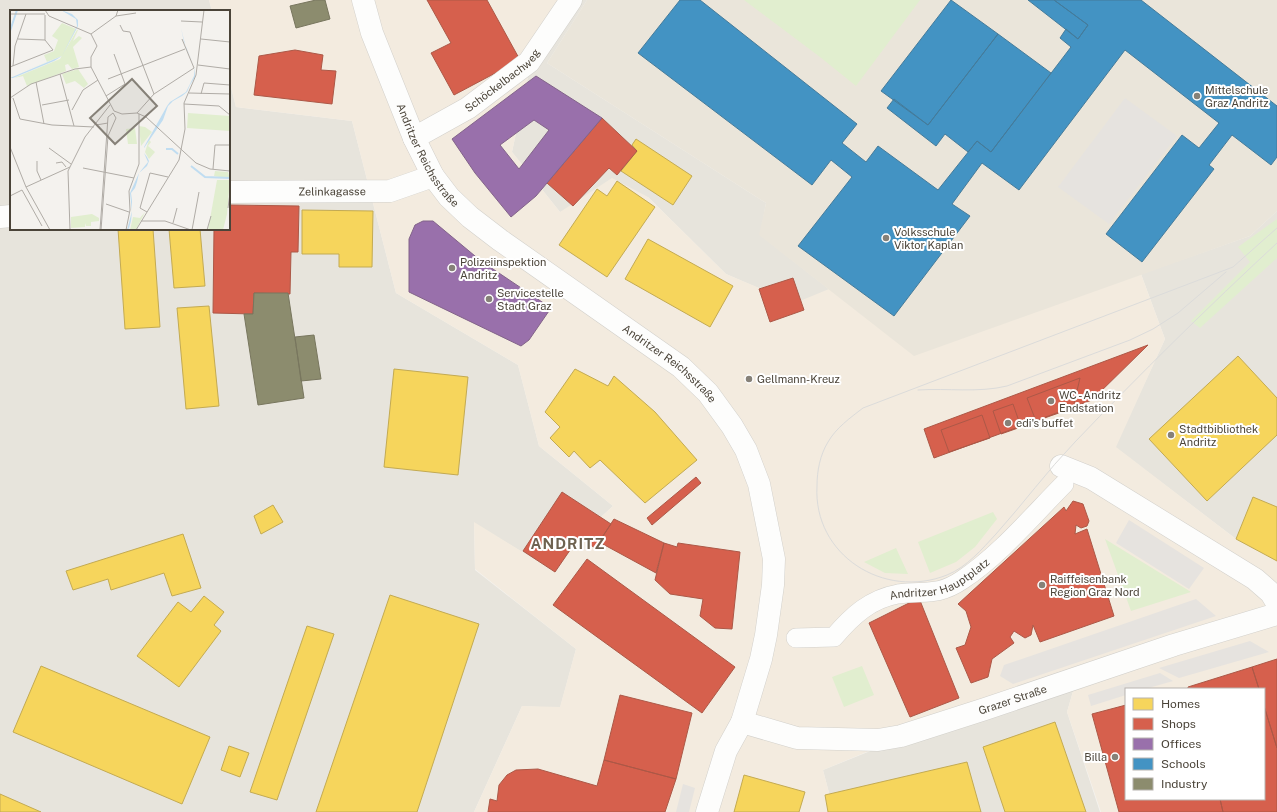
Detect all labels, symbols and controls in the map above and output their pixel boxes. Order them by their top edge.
inset map [10,10,230,230]
street label: Schöckelbachweg [462,46,542,114]
place label: Mittelschule Graz Andritz [1205,84,1269,109]
marker: Mittelschule Graz Andritz [1192,91,1202,101]
street label: Andritzer Reichsstraße [395,101,461,209]
street label: Zelinkagasse [298,185,366,198]
place label: Volksschule Viktor Kaplan [894,226,963,251]
marker: Volksschule Viktor Kaplan [881,233,891,243]
place label: Polizeiinspektion Andritz [460,256,546,281]
marker: Polizeiinspektion Andritz [447,263,457,273]
place label: Servicestelle Stadt Graz [497,287,564,312]
marker: Servicestelle Stadt Graz [484,294,494,304]
street label: Andritzer Reichsstraße [620,322,719,405]
place label: Gellmann-Kreuz [757,373,840,385]
marker: Gellmann-Kreuz [744,374,754,384]
place label: WC - Andritz Endstation [1059,389,1121,414]
marker: WC - Andritz Endstation [1046,396,1056,406]
place label: edi's buffet [1016,417,1073,429]
marker: edi's buffet [1003,418,1013,428]
place label: Stadtbibliothek Andritz [1179,423,1258,448]
marker: Stadtbibliothek Andritz [1166,430,1176,440]
district label: ANDRITZ [531,535,605,552]
street label: Andritzer Hauptplatz [888,556,992,602]
place label: Raiffeisenbank Region Graz Nord [1050,573,1140,598]
marker: Raiffeisenbank Region Graz Nord [1037,580,1047,590]
street label: Grazer Straße [977,683,1048,717]
legend [1125,688,1265,800]
text: Homes [1161,697,1200,711]
text: Shops [1161,717,1196,731]
text: Offices [1161,737,1201,751]
place label: Billa [1084,751,1107,763]
marker: Billa [1110,752,1120,762]
text: Schools [1161,757,1206,771]
text: Industry [1161,777,1208,791]

